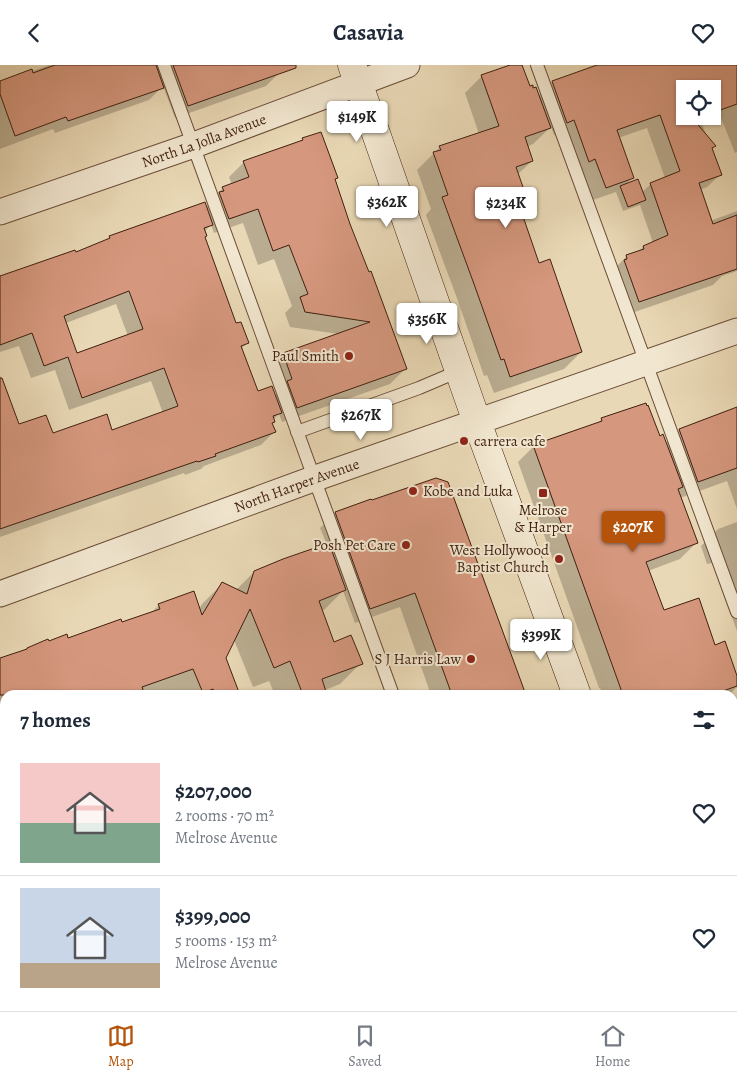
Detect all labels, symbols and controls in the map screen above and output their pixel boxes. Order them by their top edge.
text: Casavia [333,18,404,48]
icon: back [20,19,48,47]
icon: heart [689,19,717,47]
map controls [676,80,721,125]
button: locate [676,80,721,125]
pin: $149K [322,101,392,143]
text: $149K [338,106,376,128]
street label: North La Jolla Avenue [139,109,269,172]
pin: $362K [352,185,422,228]
pin: $234K [471,186,541,229]
text: $362K [367,191,407,213]
text: $234K [486,192,526,214]
pin: $356K [392,303,462,345]
text: $356K [407,308,447,330]
place label: Paul Smith [272,346,339,366]
marker: Paul Smith [343,350,355,362]
pin: $267K [326,399,396,441]
text: $267K [341,404,381,426]
place label: carrera cafe [474,431,546,451]
marker: carrera cafe [458,435,470,447]
street label: North Harper Avenue [231,454,362,517]
place label: Kobe and Luka [423,481,513,501]
marker: Kobe and Luka [407,485,419,497]
marker: Melrose & Harper [537,487,549,499]
place label: Melrose & Harper [514,500,572,537]
pin: $207K [598,511,668,553]
text: $207K [613,516,653,538]
place label: Posh Pet Care [313,535,396,555]
marker: Posh Pet Care [400,539,412,551]
place label: West Hollywood Baptist Church [449,540,550,577]
marker: West Hollywood Baptist Church [553,553,565,565]
pin: $399K [506,619,576,661]
text: $399K [521,624,561,646]
place label: S J Harris Law [375,649,461,669]
marker: S J Harris Law [465,653,477,665]
text: 7 homes [20,706,91,734]
icon: filters [690,706,718,734]
text: $207,000 [175,777,252,805]
icon: home [60,783,120,843]
icon: heart [690,799,718,827]
text: 2 rooms · 70 m² [175,805,274,827]
text: Melrose Avenue [175,827,278,849]
text: $399,000 [175,902,251,930]
icon: home [60,908,120,968]
icon: heart [690,924,718,952]
text: 5 rooms · 153 m² [175,930,277,952]
text: Melrose Avenue [175,952,278,974]
tab: Map [107,1022,135,1071]
tab: Saved [348,1022,382,1071]
tab: Home [595,1022,630,1071]

